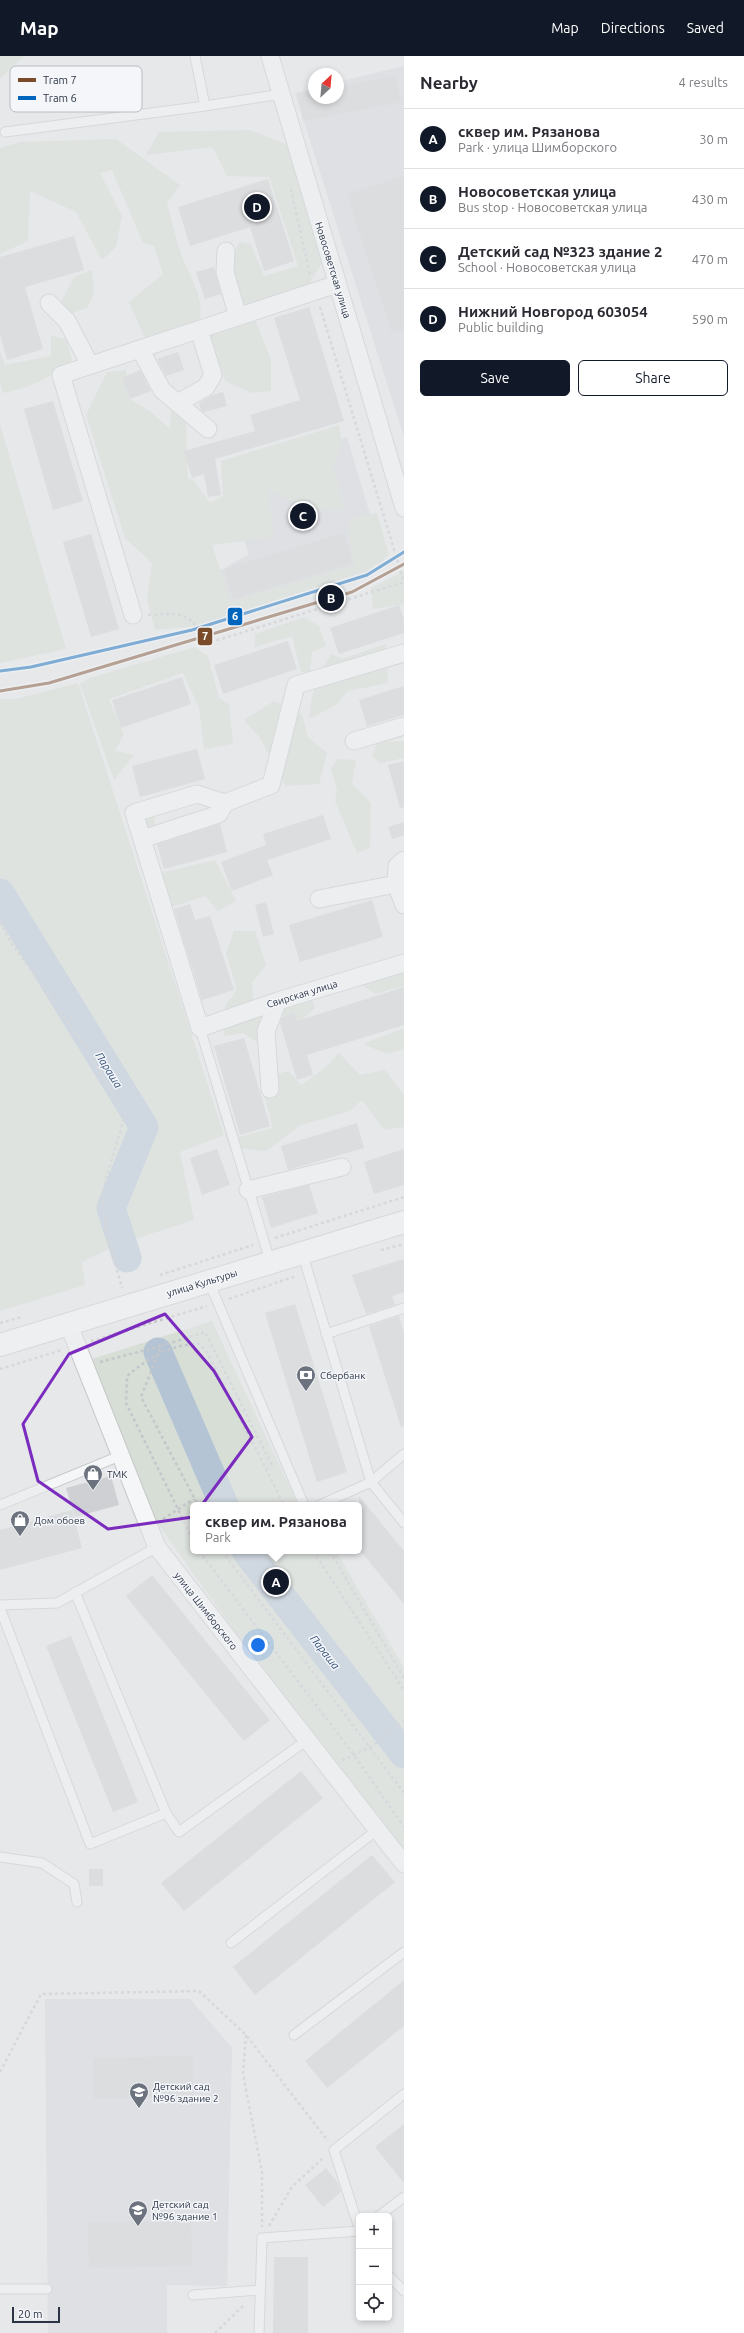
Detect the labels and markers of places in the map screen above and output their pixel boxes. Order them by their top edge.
pin: D [244,192,270,222]
pin: C [290,501,316,531]
pin: B [318,583,344,613]
bank icon: Сбербанк [295,1364,317,1392]
place label: Сбербанк [320,1370,365,1381]
shop icon: ТМК [82,1463,104,1491]
place label: ТМК [107,1469,127,1480]
shop icon: Дом обоев [9,1509,31,1537]
place label: Дом обоев [34,1515,85,1526]
pin: A [263,1567,289,1597]
school or university icon: Детский сад №96 здание 2 [128,2081,150,2109]
place label: Детский сад №96 здание 2 [153,2081,219,2104]
school or university icon: Детский сад №96 здание 1 [127,2199,149,2227]
place label: Детский сад №96 здание 1 [152,2199,218,2222]

